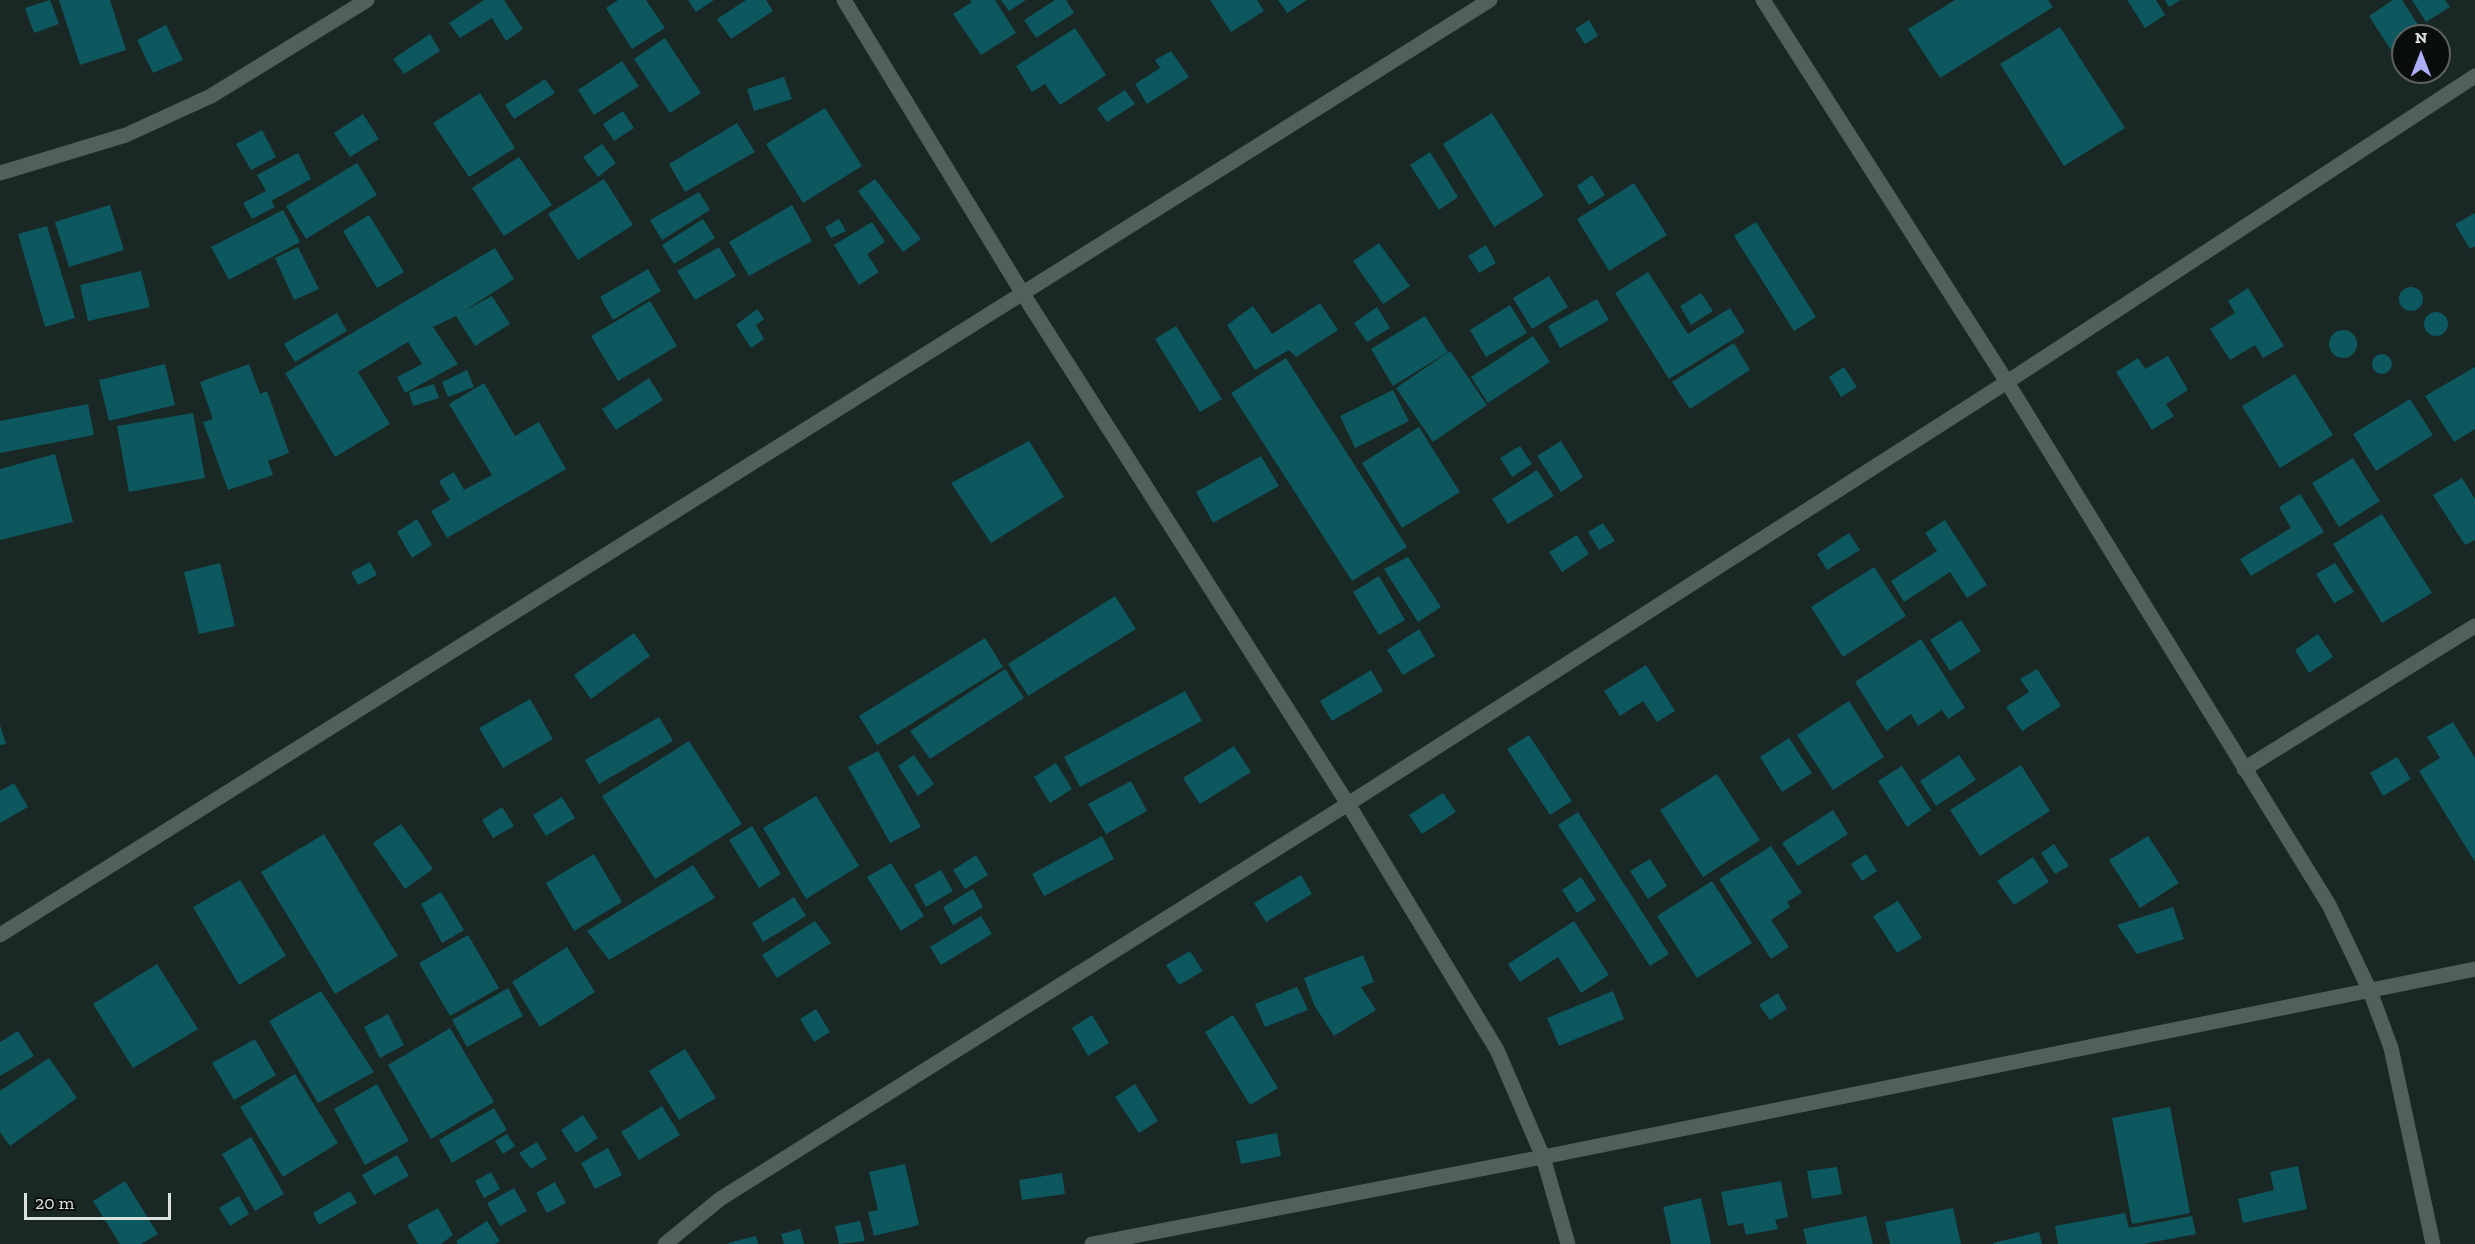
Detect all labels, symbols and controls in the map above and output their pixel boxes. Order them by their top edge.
north arrow [2391,24,2451,84]
text: N [2415,28,2427,47]
scale bar [27,1181,174,1219]
text: 20 m [35,1192,74,1214]

